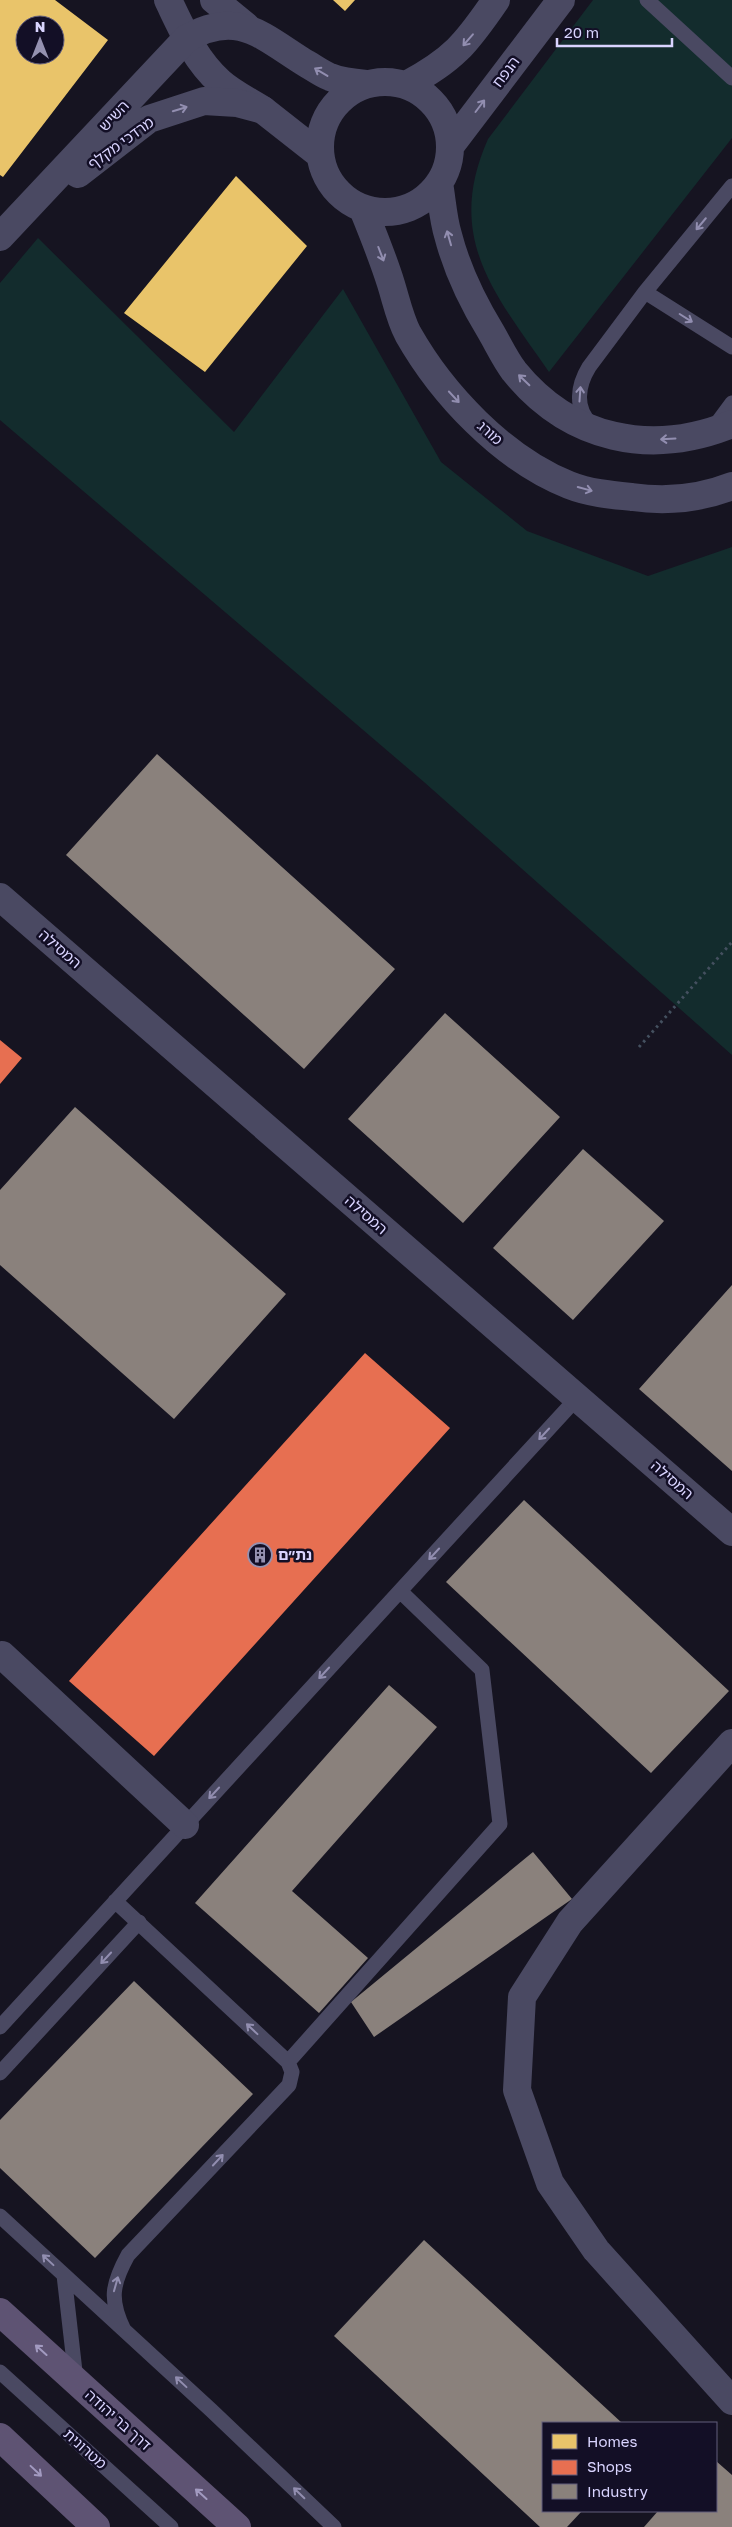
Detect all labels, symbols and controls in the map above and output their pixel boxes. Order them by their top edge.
north arrow [15,15,65,65]
scale bar [557,15,672,47]
text: N [35,18,45,35]
text: 20 m [564,23,599,41]
one-way arrow [462,33,474,46]
street label: הנפח [488,52,523,90]
one-way arrow [314,67,328,77]
street label: השיש [95,96,132,135]
one-way arrow [475,100,486,113]
one-way arrow [172,104,187,113]
street label: מרדכי מקלף [84,112,157,172]
one-way arrow [696,217,707,230]
one-way arrow [443,230,453,246]
one-way arrow [377,246,386,261]
one-way arrow [679,313,693,323]
one-way arrow [518,374,530,387]
one-way arrow [576,386,585,402]
one-way arrow [448,391,460,403]
street label: מורג [474,416,507,448]
one-way arrow [660,435,676,444]
one-way arrow [576,485,592,494]
street label: המסילה [36,925,86,972]
street label: המסילה [342,1191,392,1238]
one-way arrow [538,1427,550,1440]
street label: המסילה [648,1456,698,1503]
building icon: נת״ם [247,1542,273,1568]
place label: נת״ם [278,1545,312,1563]
one-way arrow [428,1547,440,1560]
one-way arrow [318,1667,330,1680]
one-way arrow [208,1786,220,1799]
one-way arrow [100,1951,112,1964]
one-way arrow [246,2023,259,2035]
one-way arrow [212,2154,224,2166]
one-way arrow [42,2254,54,2266]
one-way arrow [112,2277,121,2293]
one-way arrow [35,2344,48,2356]
one-way arrow [174,2376,187,2388]
street label: דרך בר יהודה [82,2385,155,2453]
legend [542,2422,717,2512]
street label: מטרונית [61,2424,111,2472]
text: Homes [587,2432,637,2450]
text: Shops [587,2457,632,2475]
one-way arrow [29,2465,42,2477]
text: Industry [587,2482,648,2500]
one-way arrow [293,2487,305,2499]
one-way arrow [194,2488,207,2500]

